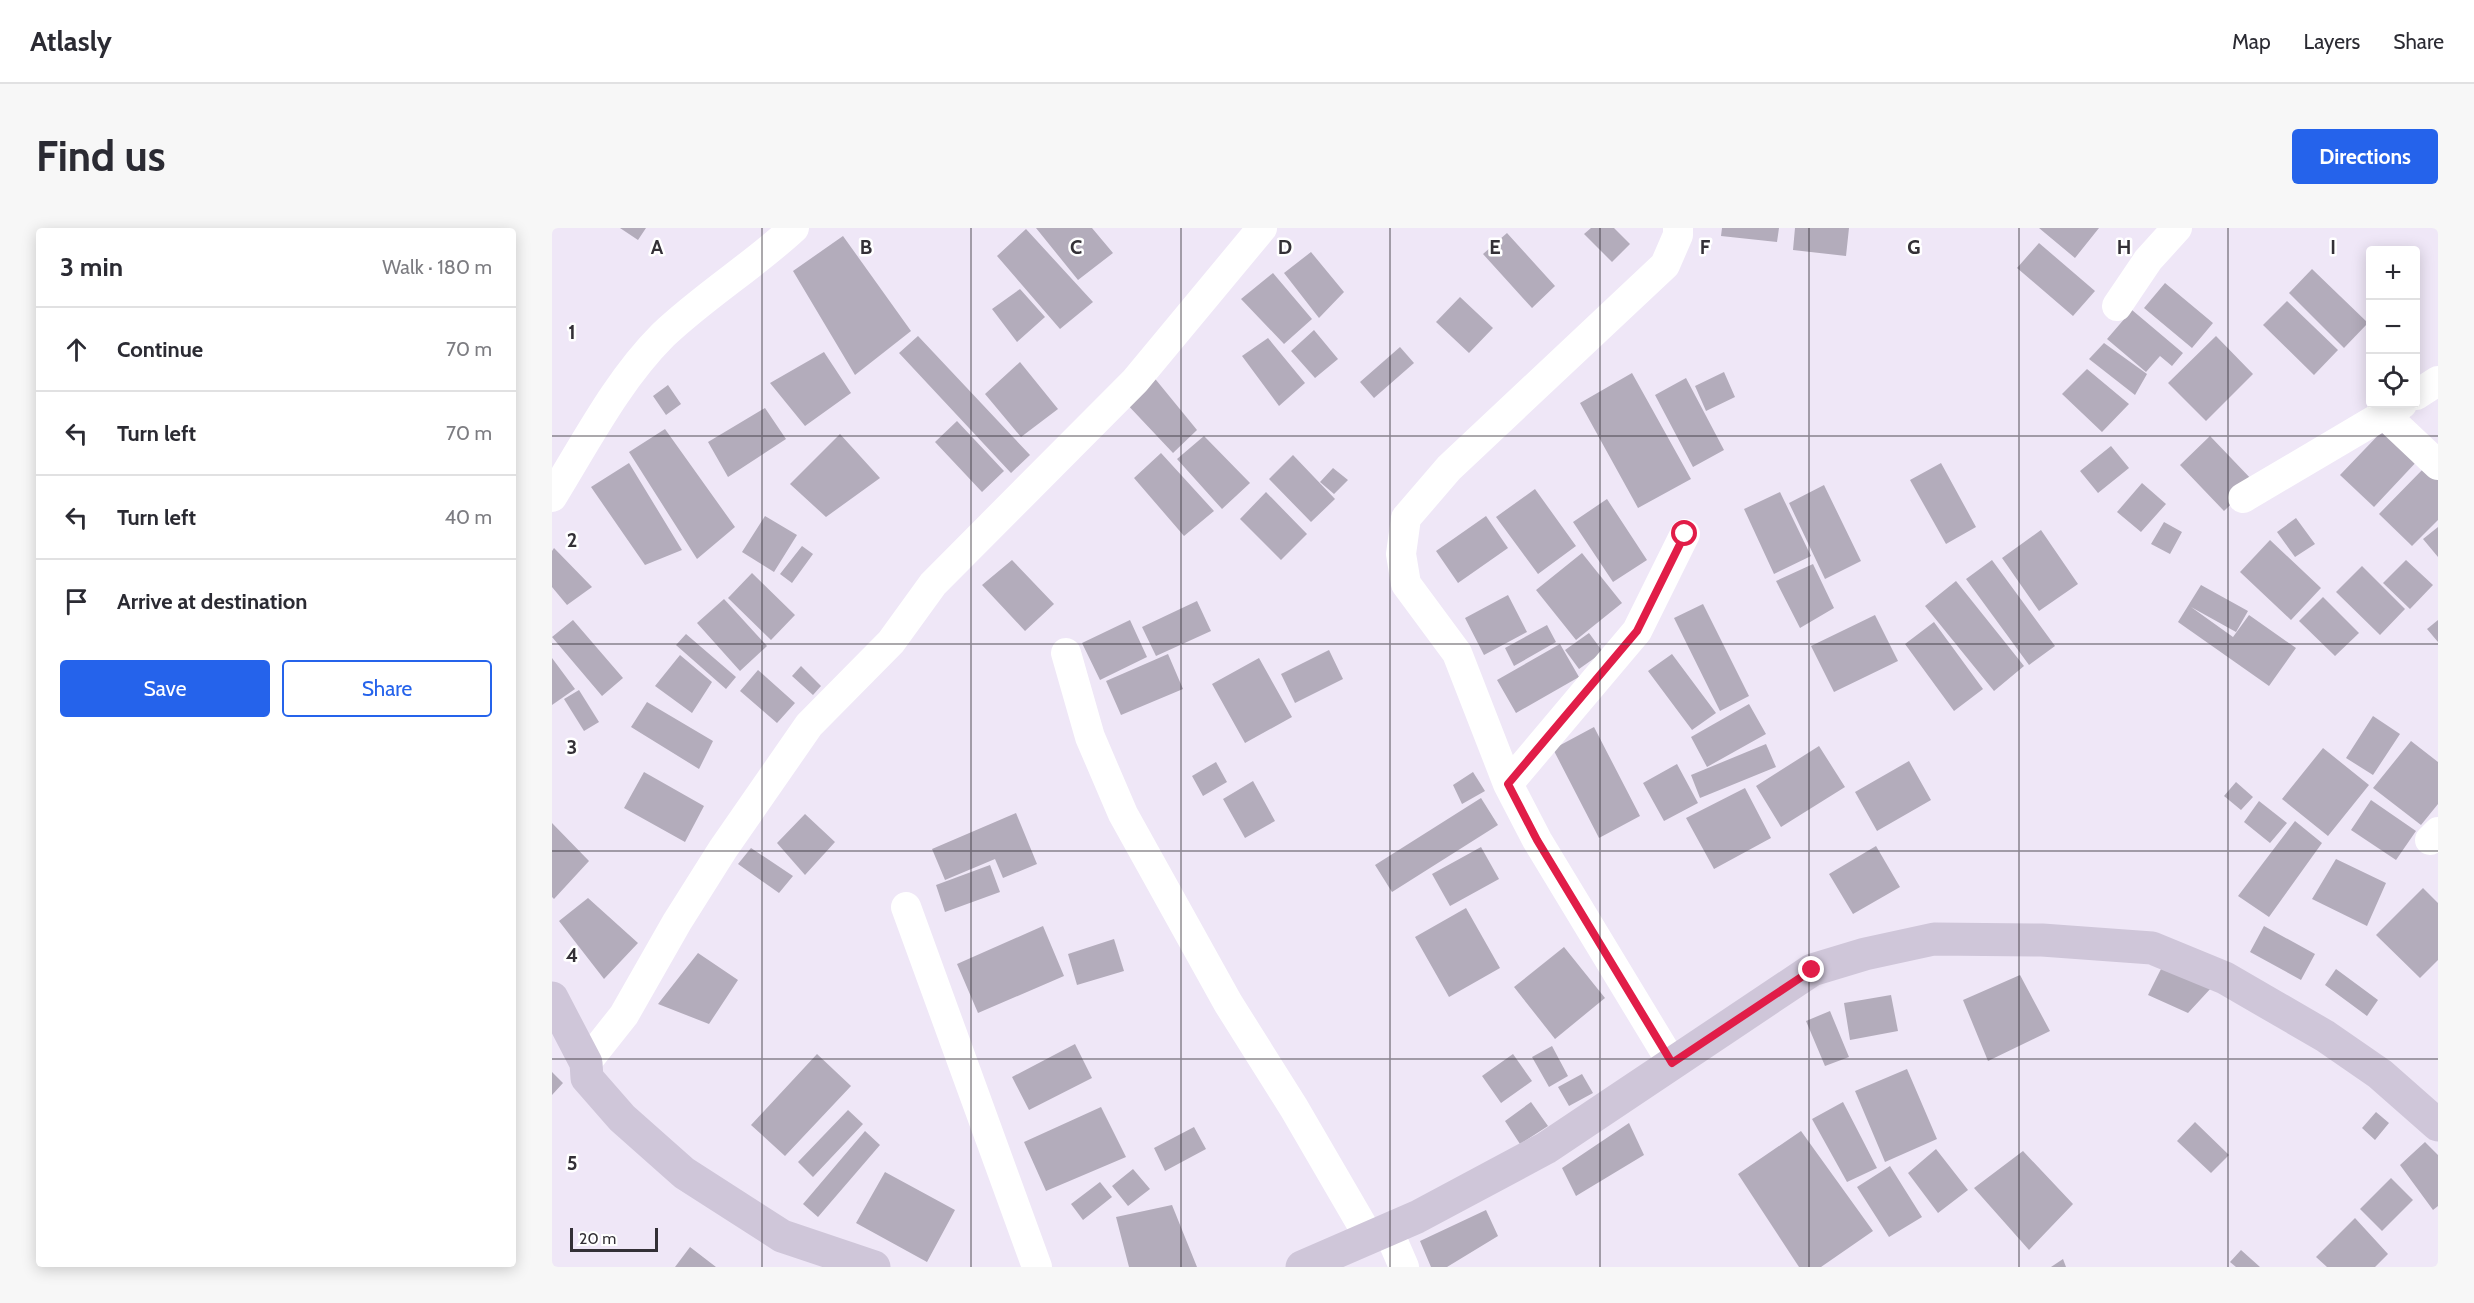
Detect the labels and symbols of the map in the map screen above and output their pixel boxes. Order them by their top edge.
text: A [651,235,664,259]
text: B [860,235,872,259]
text: C [1070,235,1082,259]
text: D [1278,235,1292,259]
text: E [1489,235,1501,259]
text: F [1700,235,1711,259]
text: G [1907,235,1921,259]
text: H [2117,235,2131,259]
text: I [2330,235,2336,259]
text: 1 [568,320,576,344]
route start [1671,520,1697,546]
text: 2 [567,528,577,552]
text: 3 [567,735,577,759]
text: 4 [566,943,578,967]
route end [1798,956,1824,982]
text: 5 [567,1151,577,1175]
scale bar [570,1225,658,1252]

